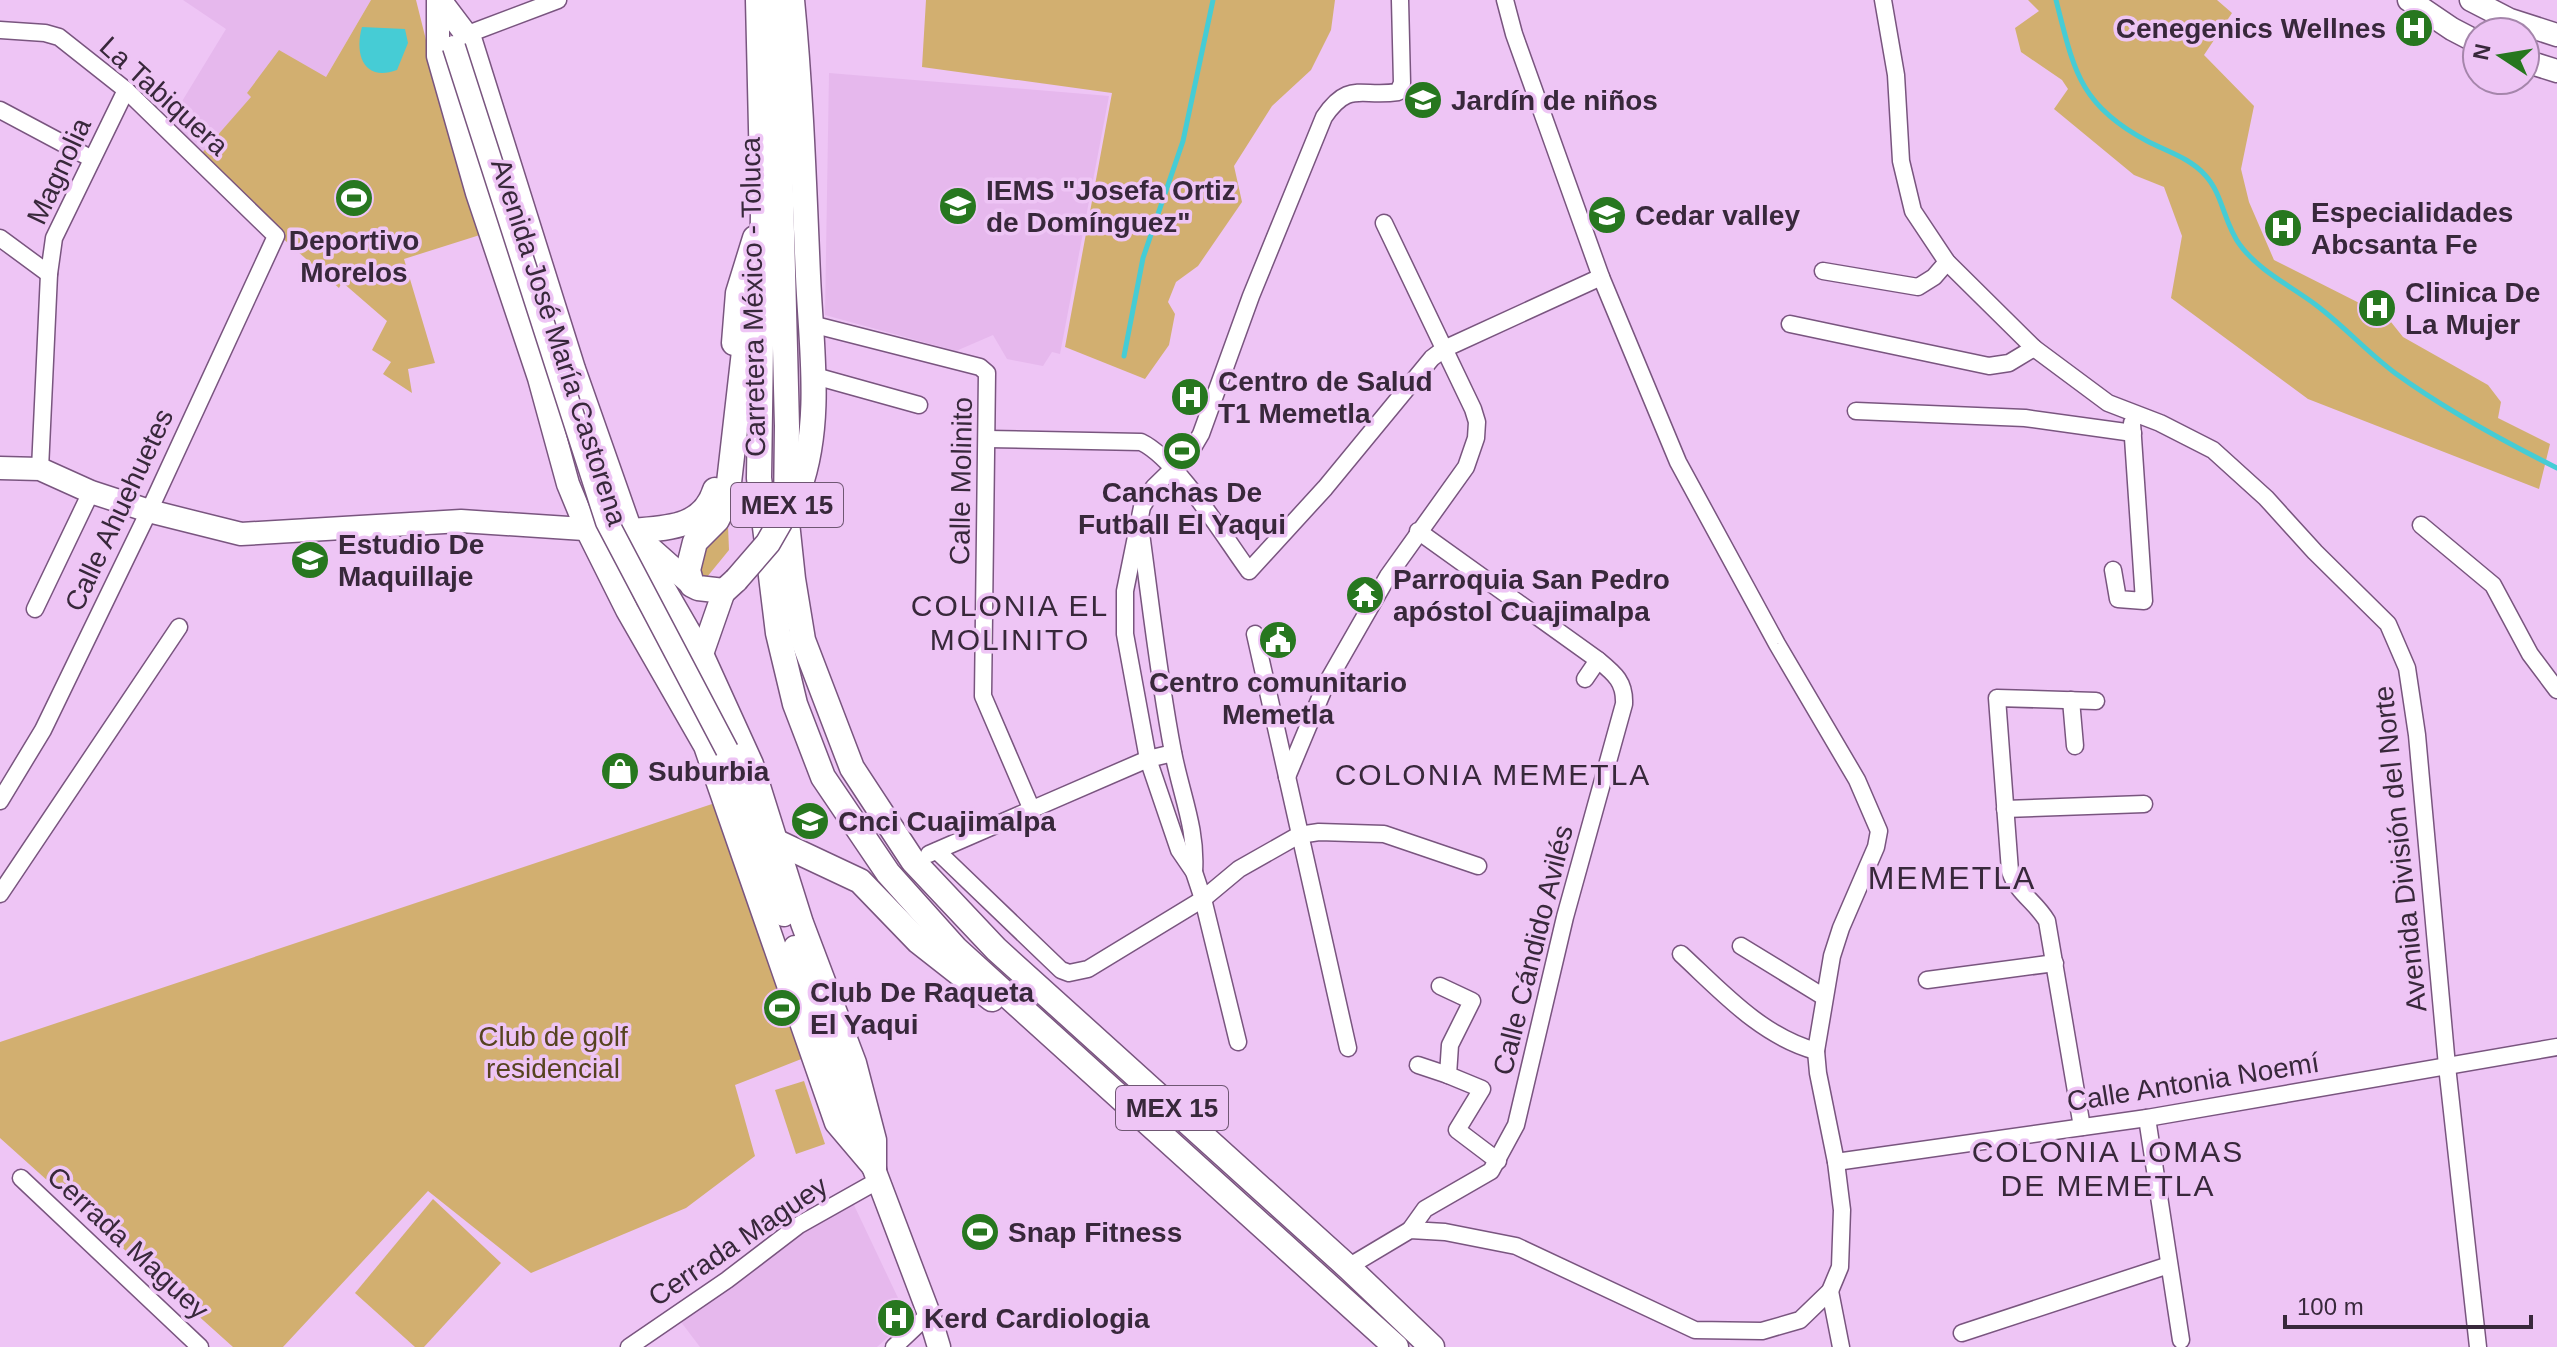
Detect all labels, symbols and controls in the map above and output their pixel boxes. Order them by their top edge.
hospital icon: Cenegenics Wellnes [2393,7,2435,49]
place label: Cenegenics Wellnes [2116,13,2386,44]
north arrow [2461,16,2541,96]
street label: La Tabiquera [94,30,235,162]
text: N [2468,42,2496,62]
school or university icon: Jardín de niños [1402,79,1444,121]
place label: Jardín de niños [1451,85,1658,116]
street label: Magnolia [21,113,97,229]
street label: Carretera México - Toluca [735,136,771,457]
street label: Avenida José María Castorena [485,155,633,530]
place label: IEMS "Josefa Ortiz de Domínguez" [986,175,1236,238]
sports icon: Deportivo Morelos [333,177,375,219]
school or university icon: IEMS "Josefa Ortiz de Domínguez" [937,185,979,227]
school or university icon: Cedar valley [1586,194,1628,236]
place label: Especialidades Abcsanta Fe [2311,197,2513,260]
place label: Cedar valley [1635,200,1800,231]
hospital icon: Especialidades Abcsanta Fe [2262,207,2304,249]
place label: Deportivo Morelos [289,225,419,288]
place label: Clinica De La Mujer [2405,277,2540,340]
hospital icon: Clinica De La Mujer [2356,287,2398,329]
place label: Centro de Salud T1 Memetla [1218,366,1433,429]
hospital icon: Centro de Salud T1 Memetla [1169,376,1211,418]
street label: Calle Molinito [944,397,978,565]
street label: Calle Ahuehuetes [59,404,179,616]
sports icon: Canchas De Futball El Yaqui [1161,430,1203,472]
place label: Canchas De Futball El Yaqui [1078,477,1286,540]
road number: MEX 15 [731,483,843,527]
place label: Estudio De Maquillaje [338,529,484,592]
school or university icon: Estudio De Maquillaje [289,539,331,581]
place label: Parroquia San Pedro apóstol Cuajimalpa [1393,564,1670,627]
temple icon: Parroquia San Pedro apóstol Cuajimalpa [1344,574,1386,616]
district label: COLONIA EL MOLINITO [911,589,1109,656]
public building icon: Centro comunitario Memetla [1257,619,1299,661]
place label: Centro comunitario Memetla [1149,667,1407,730]
street label: Avenida División del Norte [2367,684,2433,1014]
shop icon: Suburbia [599,750,641,792]
place label: Suburbia [648,756,770,787]
district label: COLONIA MEMETLA [1335,758,1651,791]
school or university icon: Cnci Cuajimalpa [789,800,831,842]
place label: Cnci Cuajimalpa [838,806,1056,837]
street label: Calle Cándido Avilés [1487,822,1579,1078]
district label: MEMETLA [1868,860,2036,896]
place label: Club De Raqueta El Yaqui [810,977,1034,1040]
sports icon: Club De Raqueta El Yaqui [761,987,803,1029]
park label: Club de golf residencial [478,1021,628,1084]
street label: Calle Antonia Noemí [2065,1047,2322,1117]
road number: MEX 15 [1116,1086,1228,1130]
district label: COLONIA LOMAS DE MEMETLA [1972,1135,2244,1202]
street label: Cerrada Maguey [41,1161,215,1325]
street label: Cerrada Maguey [643,1170,833,1312]
sports icon: Snap Fitness [959,1211,1001,1253]
place label: Snap Fitness [1008,1217,1182,1248]
scale bar [2285,1279,2531,1329]
text: 100 m [2297,1293,2364,1320]
hospital icon: Kerd Cardiologia [875,1297,917,1339]
place label: Kerd Cardiologia [924,1303,1150,1334]

